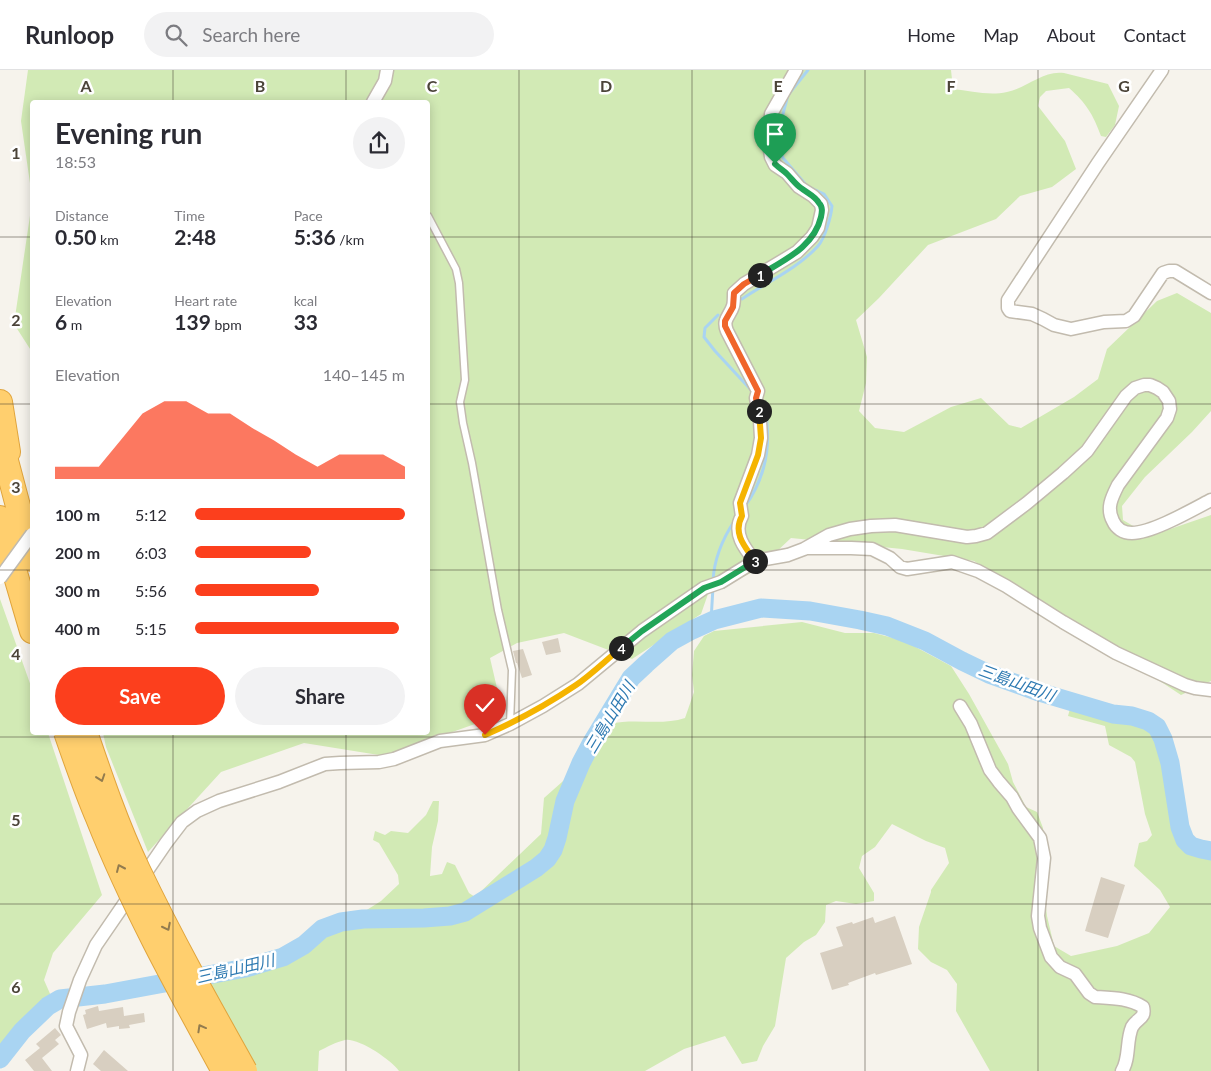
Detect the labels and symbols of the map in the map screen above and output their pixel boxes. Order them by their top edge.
text: A [79,76,92,95]
text: B [255,76,265,95]
text: C [427,76,438,95]
text: D [600,76,612,95]
text: E [773,76,783,95]
text: F [946,76,956,95]
text: G [1118,76,1130,95]
pin [754,113,796,164]
text: 1 [11,143,21,162]
pin: 1 [748,262,772,288]
text: 2 [11,310,21,329]
pin: 2 [746,398,772,424]
text: 3 [11,477,21,496]
pin: 3 [742,548,768,574]
pin: 4 [608,636,634,660]
text: 4 [11,644,21,663]
water label: 三島山田川 [976,659,1060,705]
water label: 三島山田川 [580,676,639,756]
pin [464,684,506,735]
one-way arrow [95,774,105,782]
text: 5 [11,810,21,829]
one-way arrow [115,864,126,873]
one-way arrow [161,921,171,930]
water label: 三島山田川 [194,949,278,986]
text: 6 [11,977,21,996]
one-way arrow [197,1025,207,1034]

